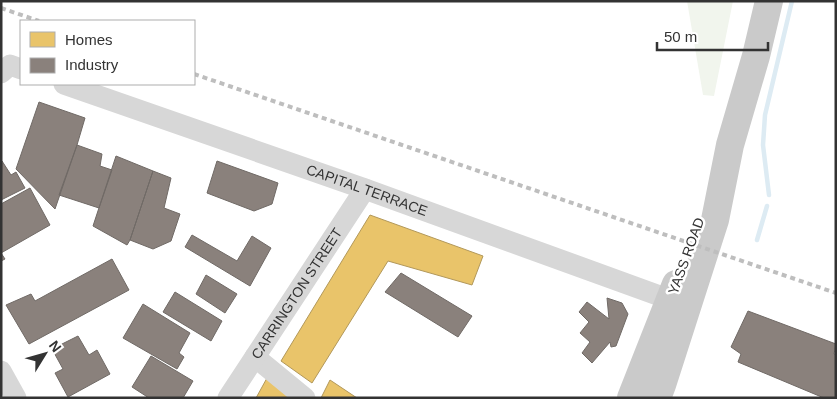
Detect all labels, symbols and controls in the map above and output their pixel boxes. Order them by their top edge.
legend [20,20,195,85]
scale bar [657,20,768,52]
text: 50 m [664,28,697,45]
text: Homes [65,31,113,48]
text: Industry [65,56,119,73]
street label: CAPITAL TERRACE [304,161,430,219]
street label: YASS ROAD [665,215,707,297]
street label: CARRINGTON STREET [248,225,345,362]
north arrow [20,329,70,379]
text: N [46,337,65,355]

